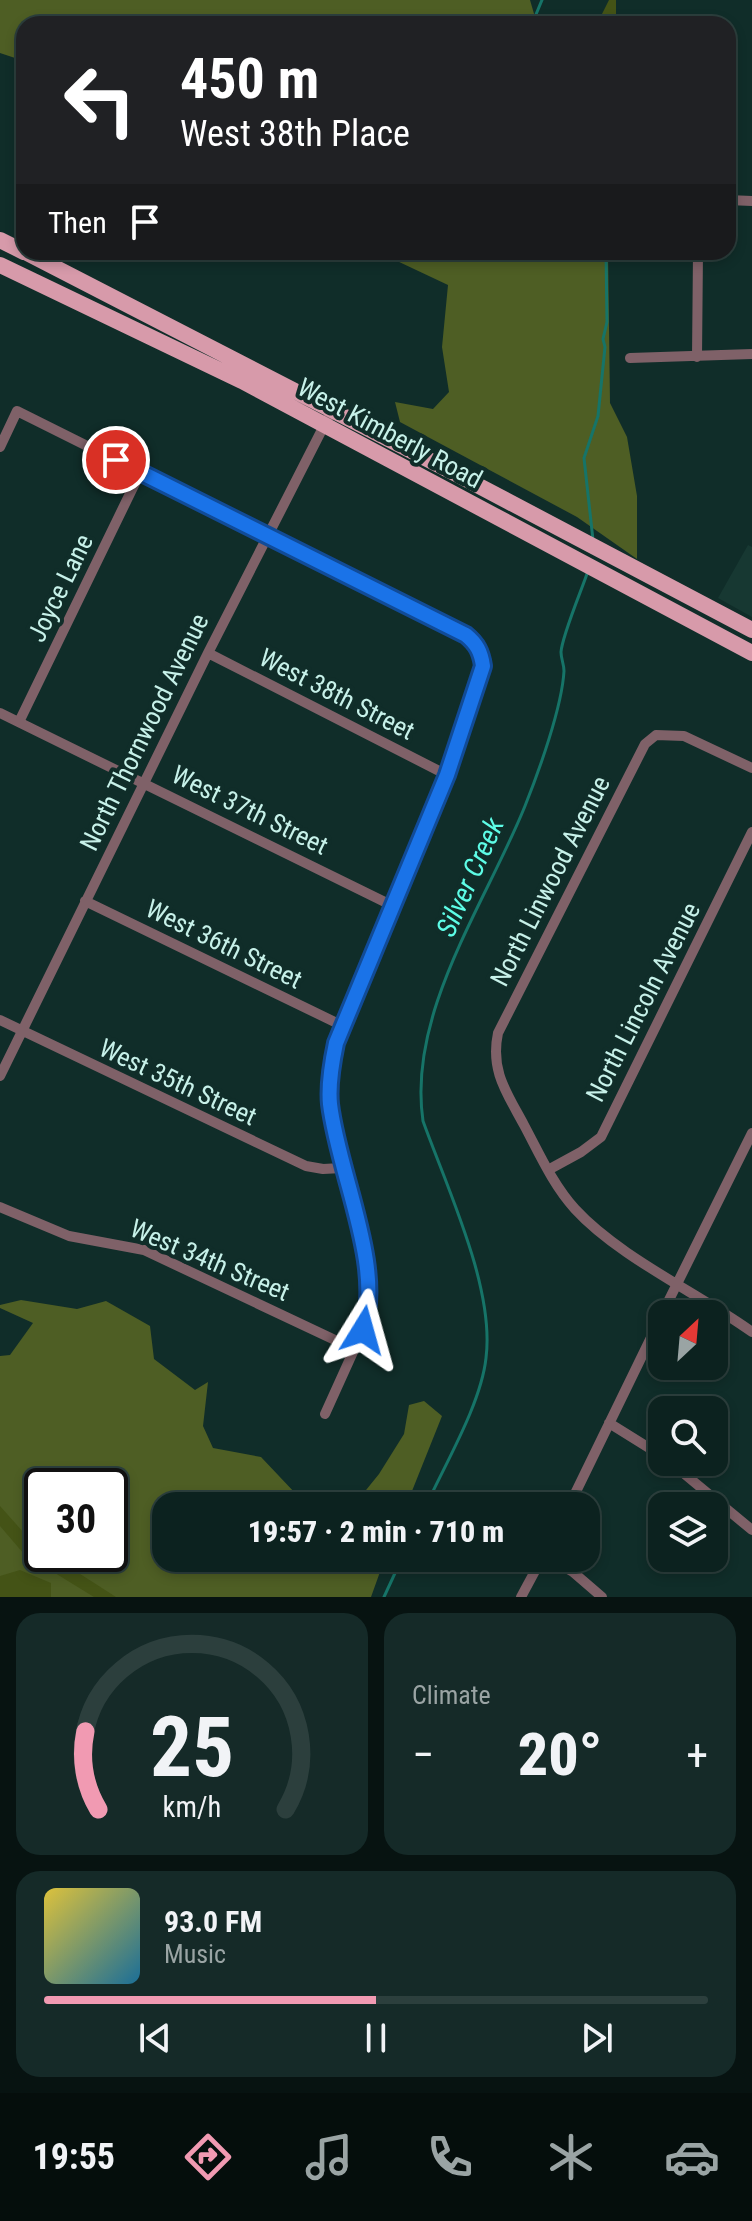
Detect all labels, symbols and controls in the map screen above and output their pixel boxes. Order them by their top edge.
text: 450 m [180,46,319,112]
icon: left [48,48,152,152]
text: West 38th Place [180,113,410,155]
icon: arrive [123,200,167,244]
text: Then [48,205,107,240]
street label: West Kimberly Road [293,372,487,494]
pin [82,426,150,494]
icon: arrive [94,438,138,482]
street label: Joyce Lane [21,529,99,647]
street label: North Thornwood Avenue [74,609,214,855]
street label: West 38th Street [254,642,420,746]
street label: West 37th Street [167,759,333,861]
street label: North Linwood Avenue [484,771,616,991]
water label: Silver Creek [429,812,511,941]
street label: West 36th Street [141,893,307,995]
street label: North Lincoln Avenue [580,897,706,1107]
street label: West 35th Street [95,1032,261,1132]
street label: West 34th Street [126,1213,294,1307]
position arrow [321,1288,405,1372]
north arrow [648,1300,728,1380]
map controls [648,1300,728,1572]
button: search [648,1396,728,1476]
speed limit sign: 30 [24,1468,128,1572]
button: layers [648,1492,728,1572]
text: 19:57 · 2 min · 710 m [248,1514,504,1549]
text: Climate [412,1680,491,1710]
text: 25 [150,1699,234,1796]
text: 20° [518,1719,602,1790]
text: − [412,1729,434,1781]
text: + [686,1729,708,1781]
text: km/h [163,1790,221,1824]
text: 93.0 FM [164,1904,262,1939]
text: Music [164,1939,226,1969]
icon: previous [133,2016,177,2060]
icon: pause [354,2016,398,2060]
icon: next [575,2016,619,2060]
icon: directions [180,2129,236,2185]
icon: music [301,2129,357,2185]
icon: phone [422,2129,478,2185]
icon: climate [543,2129,599,2185]
icon: car [664,2129,720,2185]
text: 19:55 [32,2136,115,2178]

